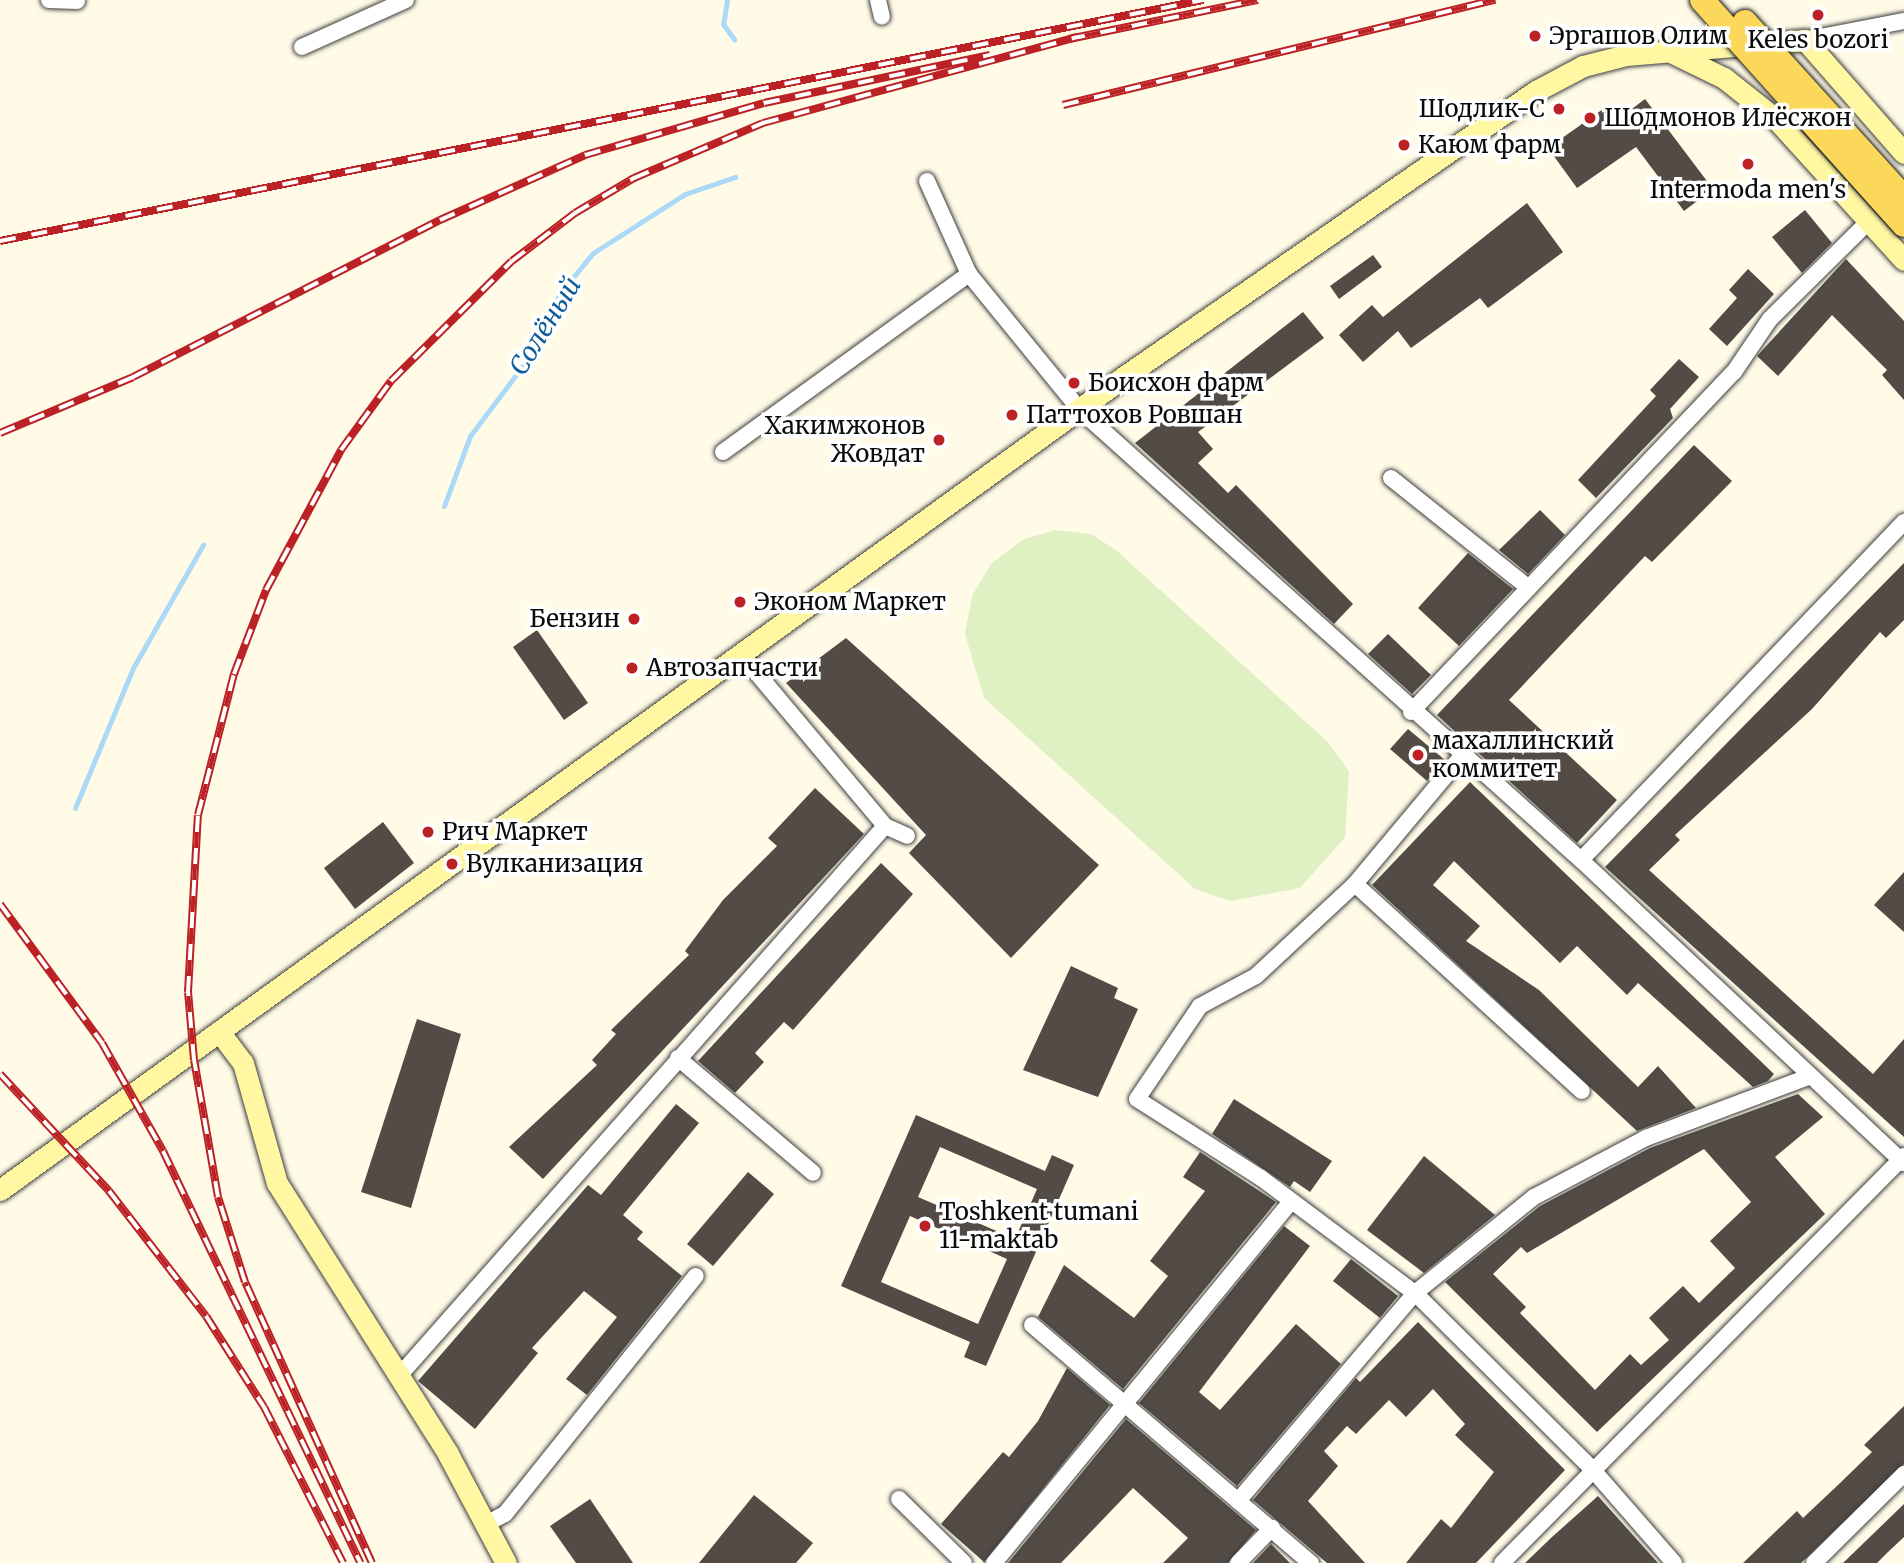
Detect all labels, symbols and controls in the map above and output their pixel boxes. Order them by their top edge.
marker: Keles bozori [1810,7,1826,23]
place label: Эргашов Олим [1549,22,1728,50]
place label: Keles bozori [1747,26,1889,54]
marker: Эргашов Олим [1527,28,1543,44]
place label: Шодлик-С [1418,95,1545,123]
marker: Шодлик-С [1551,101,1567,117]
place label: Шодмонов Илёсжон [1604,104,1852,132]
marker: Шодмонов Илёсжон [1582,110,1598,126]
place label: Каюм фарм [1418,131,1561,159]
marker: Каюм фарм [1396,137,1412,153]
marker: Intermoda men's [1740,156,1756,172]
place label: Intermoda men's [1650,176,1846,204]
water label: Солёный [503,271,587,381]
place label: Боисхон фарм [1088,369,1264,397]
marker: Боисхон фарм [1066,375,1082,391]
place label: Паттохов Ровшан [1026,401,1243,429]
marker: Паттохов Ровшан [1004,407,1020,423]
place label: Хакимжонов Жовдат [765,412,925,468]
marker: Хакимжонов Жовдат [931,432,947,448]
place label: Эконом Маркет [754,588,946,616]
marker: Эконом Маркет [732,594,748,610]
place label: Бензин [529,605,620,633]
marker: Бензин [626,611,642,627]
place label: Автозапчасти [646,654,818,682]
marker: Автозапчасти [624,660,640,676]
place label: махаллинский коммитет [1432,727,1614,783]
marker: махаллинский коммитет [1410,747,1426,763]
place label: Рич Маркет [442,818,588,846]
marker: Рич Маркет [420,824,436,840]
place label: Вулканизация [466,850,643,878]
marker: Вулканизация [444,856,460,872]
place label: Toshkent tumani 11-maktab [939,1198,1138,1254]
marker: Toshkent tumani 11-maktab [917,1218,933,1234]

